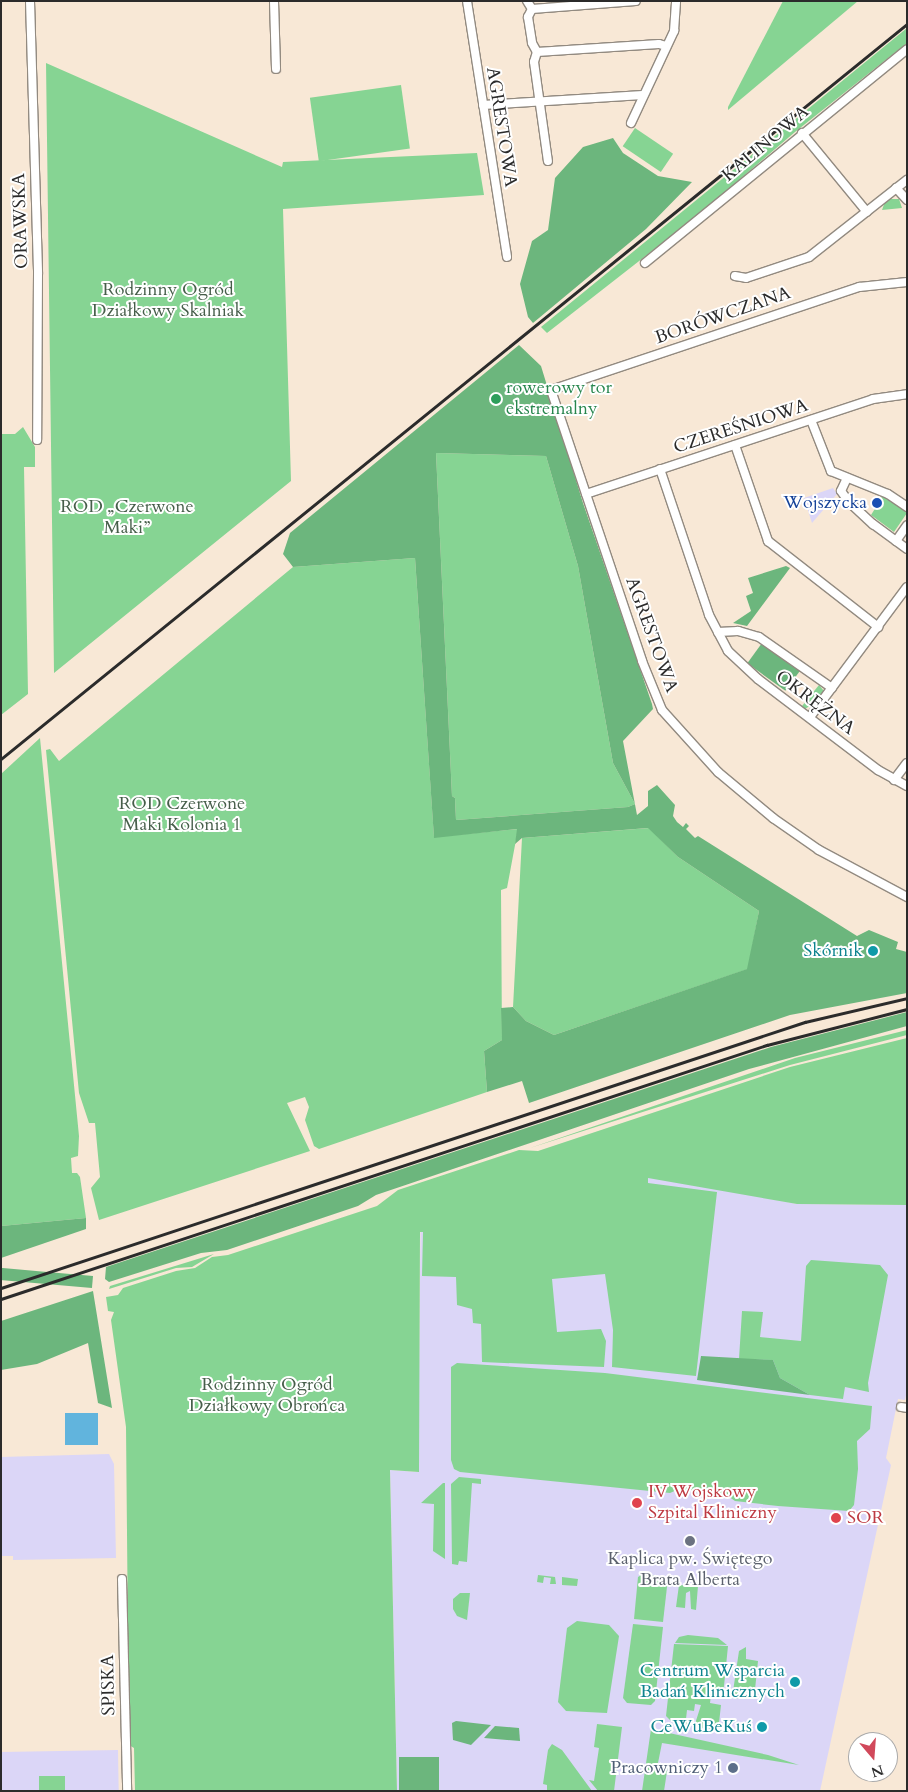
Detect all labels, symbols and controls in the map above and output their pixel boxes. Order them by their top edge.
street label: AGRESTOWA [481,66,521,188]
street label: KALINOWA [718,101,814,187]
street label: ORAWSKA [9,173,33,269]
park label: Rodzinny Ogród Działkowy Skalniak [92,280,244,322]
street label: BORÓWCZANA [652,283,794,349]
place label: rowerowy tor ekstremalny [506,378,612,420]
marker: rowerowy tor ekstremalny [490,393,502,405]
street label: CZEREŚNIOWA [671,395,811,459]
place label: Wojszycka [783,492,867,514]
park label: ROD „Czerwone Maki” [60,497,194,540]
marker: Wojszycka [871,497,883,509]
street label: AGRESTOWA [620,574,682,696]
street label: OKRĘŻNA [771,666,859,740]
park label: ROD Czerwone Maki Kolonia 1 [119,794,245,836]
place label: Skórnik [803,940,863,962]
marker: Skórnik [867,945,879,957]
park label: Rodzinny Ogród Działkowy Obrońca [189,1375,345,1418]
place label: IV Wojskowy Szpital Kliniczny [648,1482,777,1525]
marker: IV Wojskowy Szpital Kliniczny [630,1496,644,1510]
place label: SOR [847,1507,884,1529]
marker: SOR [829,1511,843,1525]
marker: Kaplica pw. Świętego Brata Alberta [684,1535,696,1547]
place label: Kaplica pw. Świętego Brata Alberta [608,1549,772,1592]
street label: SPISKA [98,1654,120,1716]
place label: Centrum Wsparcia Badań Klinicznych [640,1661,785,1704]
marker: Centrum Wsparcia Badań Klinicznych [789,1676,801,1688]
place label: CeWuBeKuś [651,1716,752,1738]
marker: CeWuBeKuś [756,1721,768,1733]
north arrow [848,1732,898,1782]
place label: Pracowniczy 1 [611,1757,723,1779]
text: N [869,1760,886,1782]
marker: Pracowniczy 1 [727,1762,739,1774]

